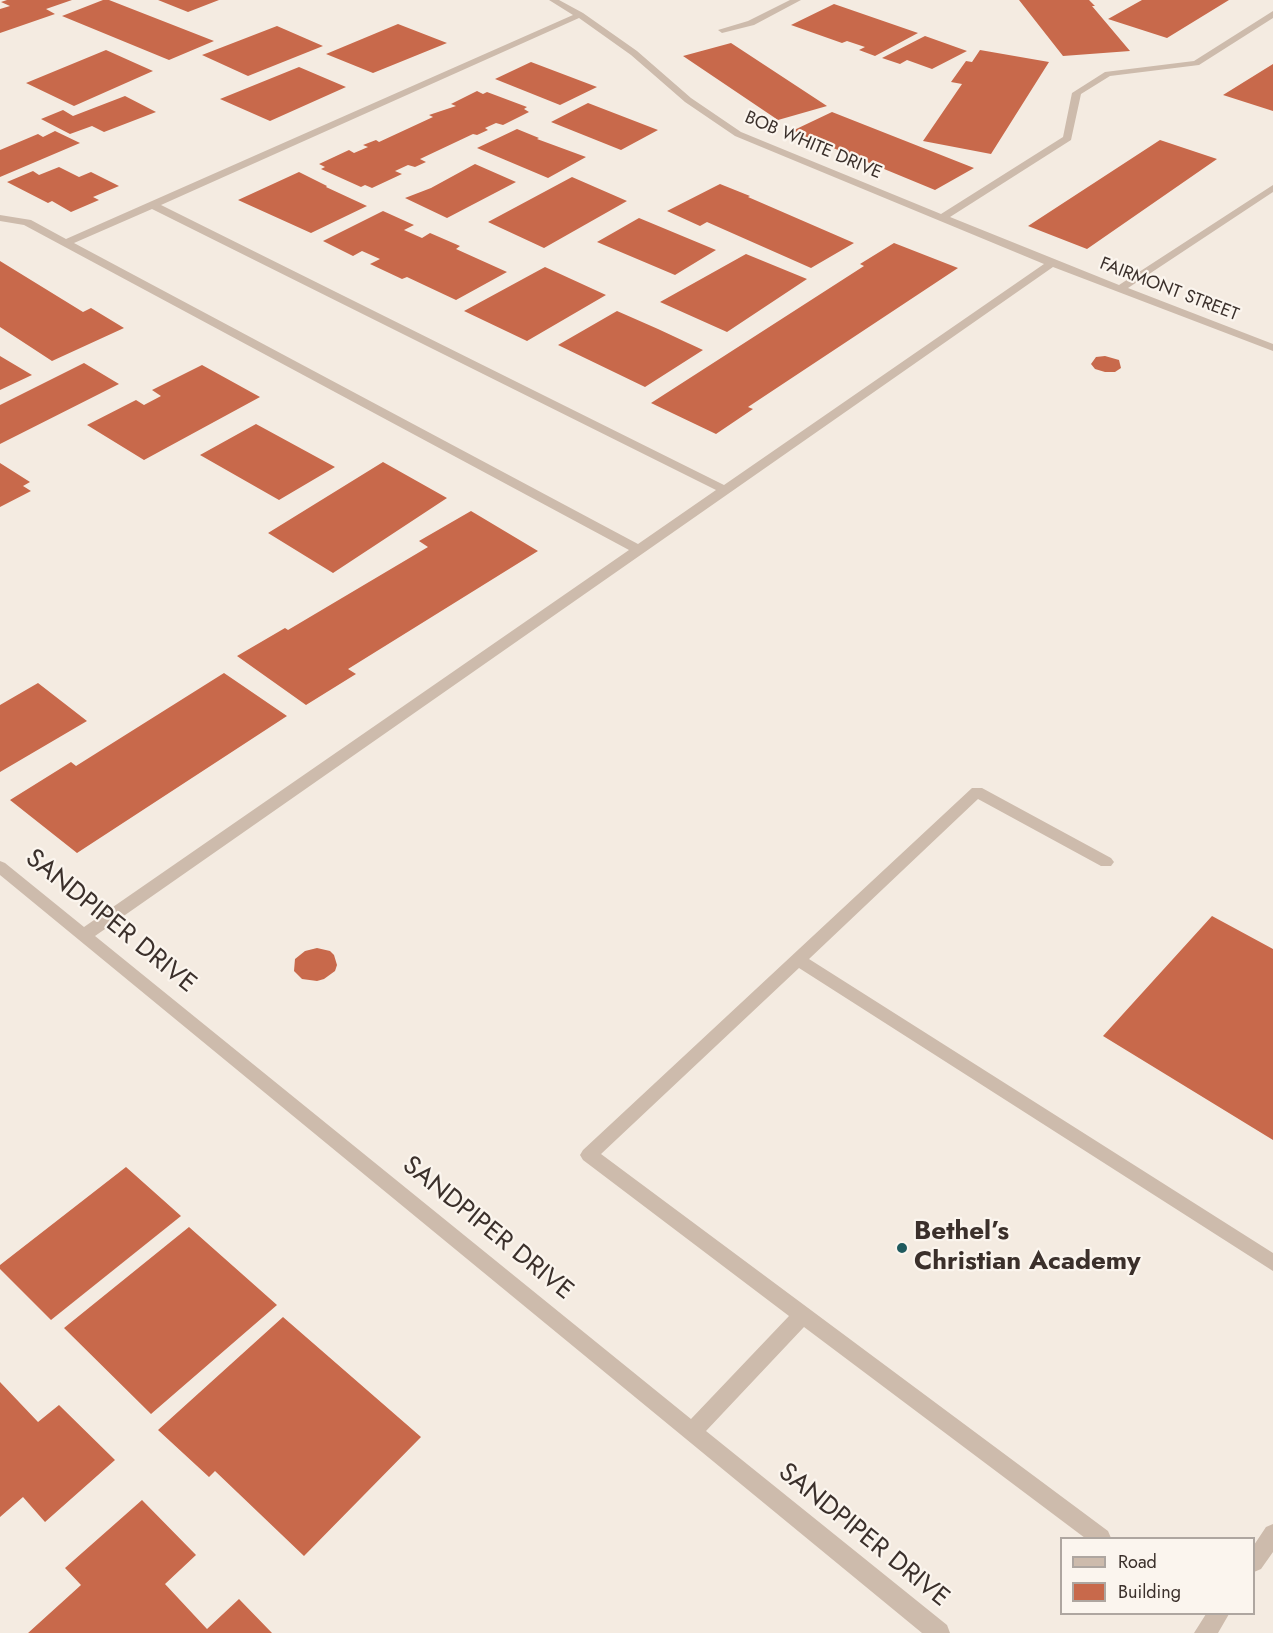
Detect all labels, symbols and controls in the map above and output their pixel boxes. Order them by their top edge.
street label: BOB WHITE DRIVE [741,107,885,185]
street label: FAIRMONT STREET [1096,254,1242,326]
street label: SANDPIPER DRIVE [18,844,202,1000]
street label: SANDPIPER DRIVE [395,1151,579,1307]
place label: Bethel’s Christian Academy [914,1217,1141,1278]
marker: Bethel’s Christian Academy [895,1241,909,1255]
street label: SANDPIPER DRIVE [771,1458,955,1614]
legend [1060,1537,1255,1615]
text: Road [1118,1549,1157,1575]
text: Building [1118,1579,1181,1605]

